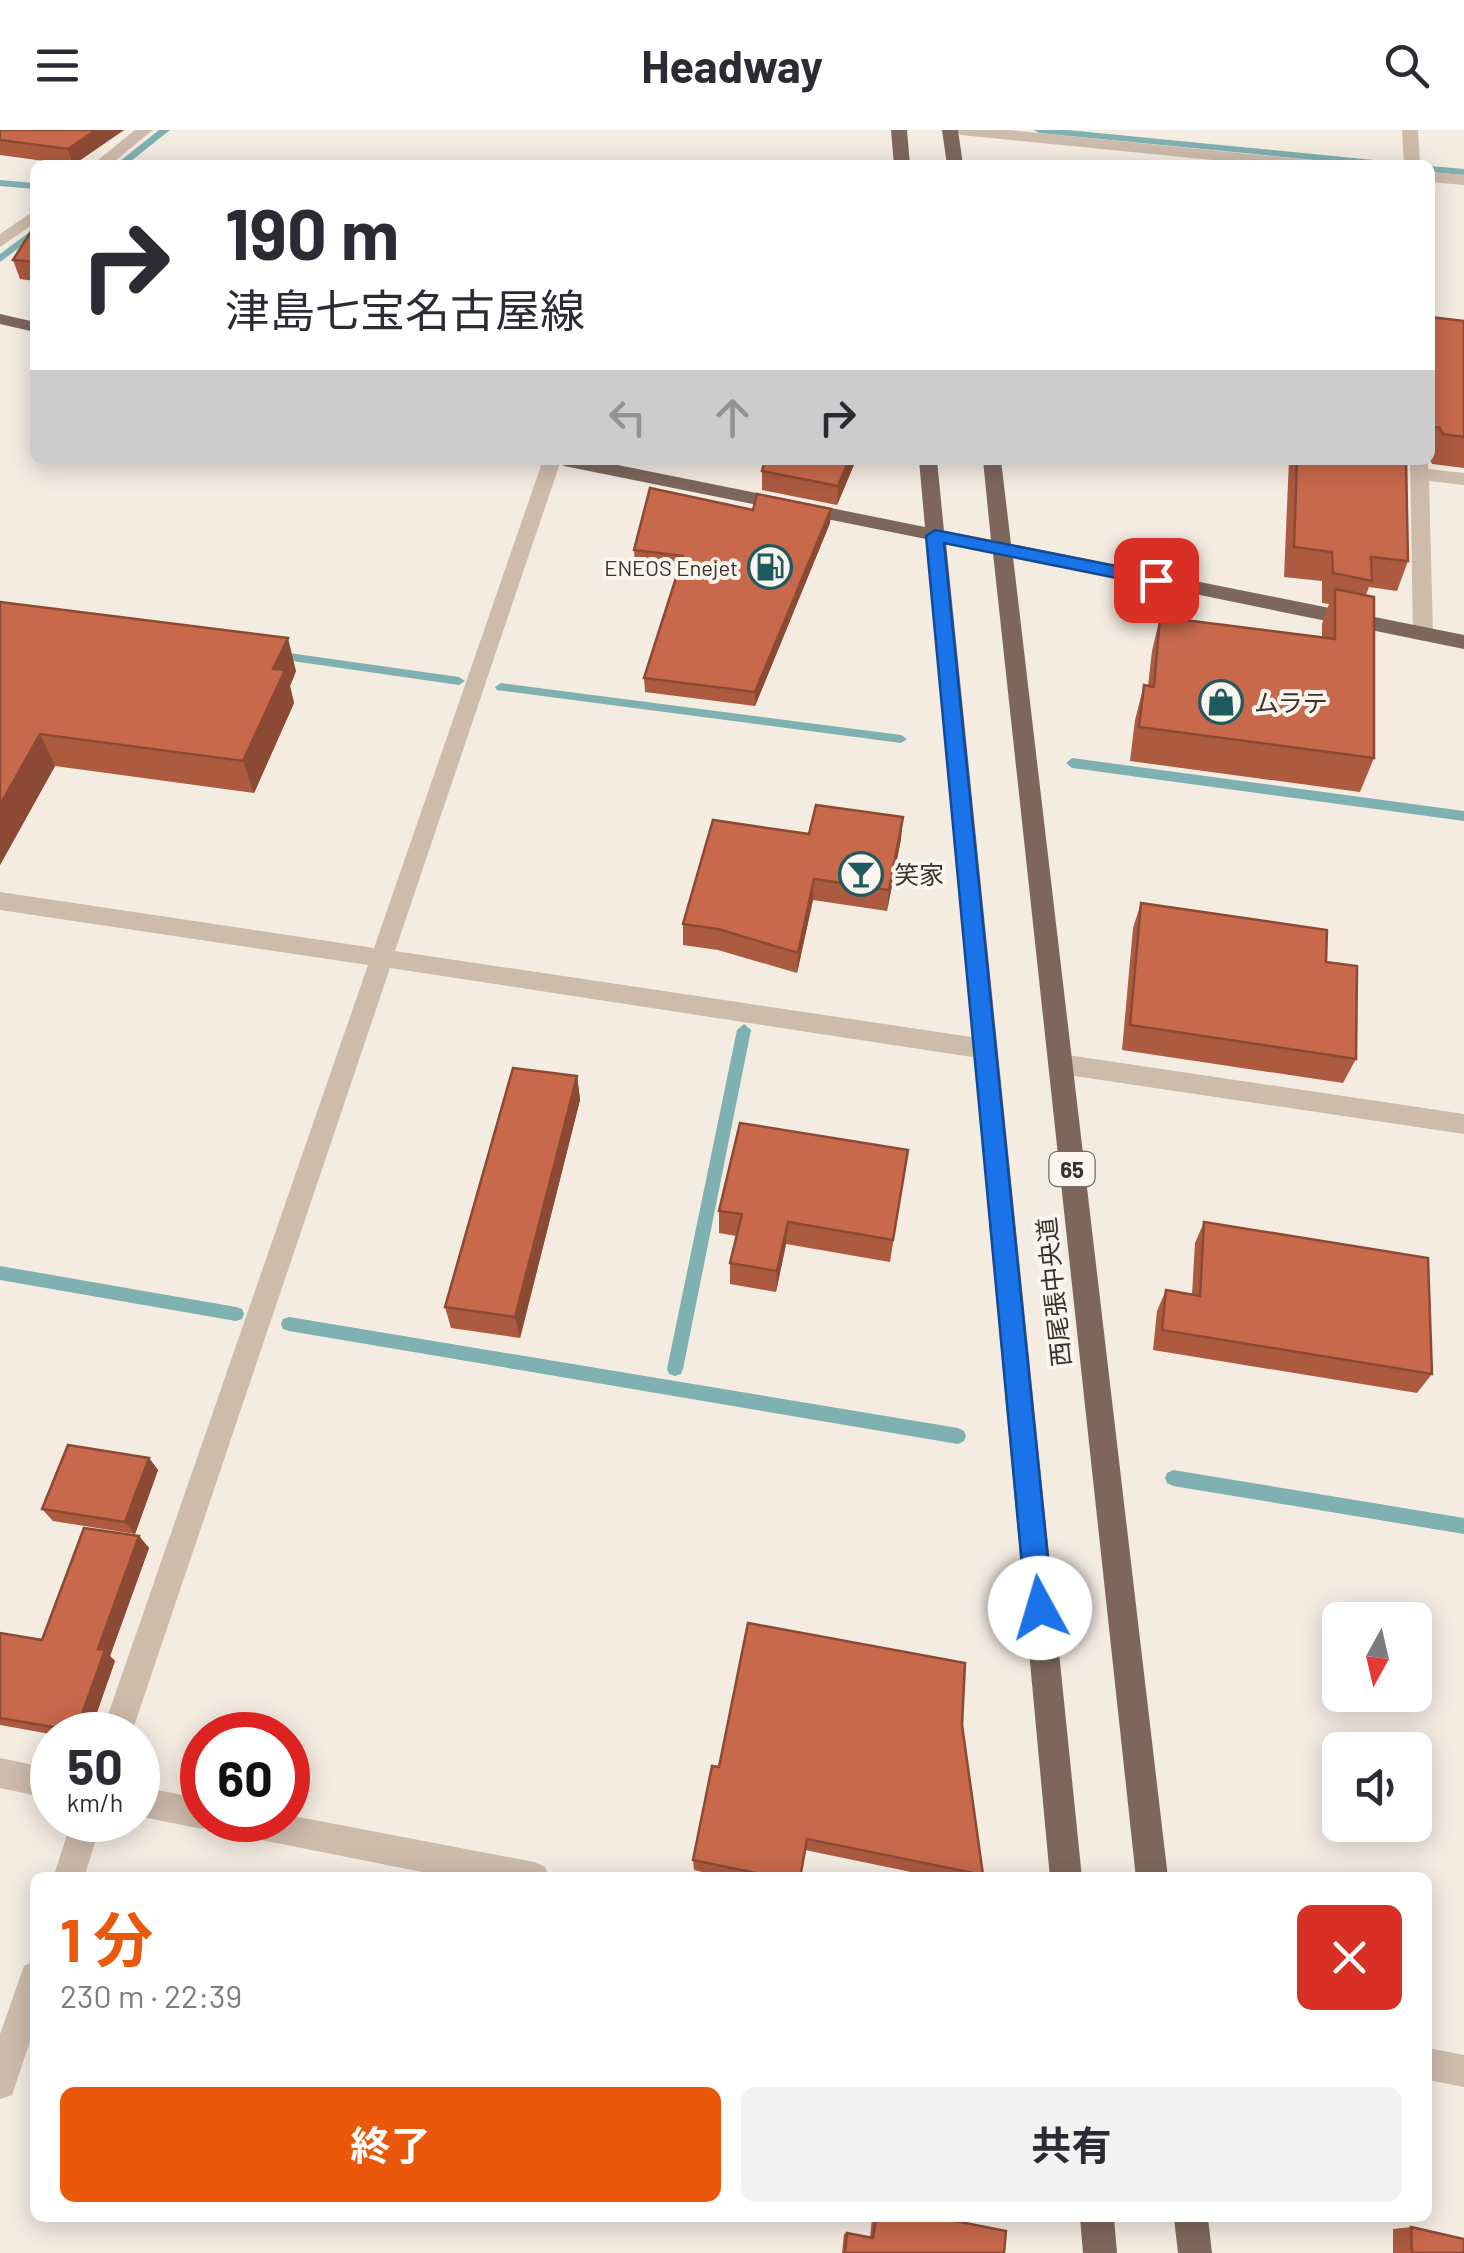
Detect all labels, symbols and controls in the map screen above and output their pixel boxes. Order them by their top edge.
icon: menu [30,38,85,93]
text: Headway [641,38,823,92]
icon: search [1379,38,1434,93]
text: 190 m [225,190,399,274]
icon: right [60,200,190,330]
text: 津島七宝名古屋線 [225,282,585,336]
icon: left [600,390,655,445]
icon: ahead [705,390,760,445]
icon: right [810,390,865,445]
pin [1114,538,1199,623]
fuel station icon: ENEOS Enejet [747,544,793,590]
icon: arrive [1129,553,1184,608]
place label: ENEOS Enejet [604,554,738,580]
shop icon: ムラテ [1198,679,1244,725]
place label: ムラテ [1254,687,1328,717]
bar icon: 笑家 [838,851,884,897]
place label: 笑家 [894,859,944,889]
road number: 65 [1050,1152,1094,1186]
street label: 西尾張中央道 [1030,1216,1076,1368]
position arrow [988,1556,1092,1660]
north arrow [1322,1602,1432,1712]
map controls [1322,1602,1432,1842]
speed limit sign: 60 [180,1712,310,1842]
button: sound [1322,1732,1432,1842]
text: 50 [67,1735,123,1795]
text: km/h [67,1787,123,1817]
text: 1 分 [60,1902,153,1974]
button: close [1297,1905,1402,2010]
text: 230 m · 22:39 [60,1976,242,2014]
button: 終了 [60,2087,721,2202]
button: 共有 [741,2087,1402,2202]

